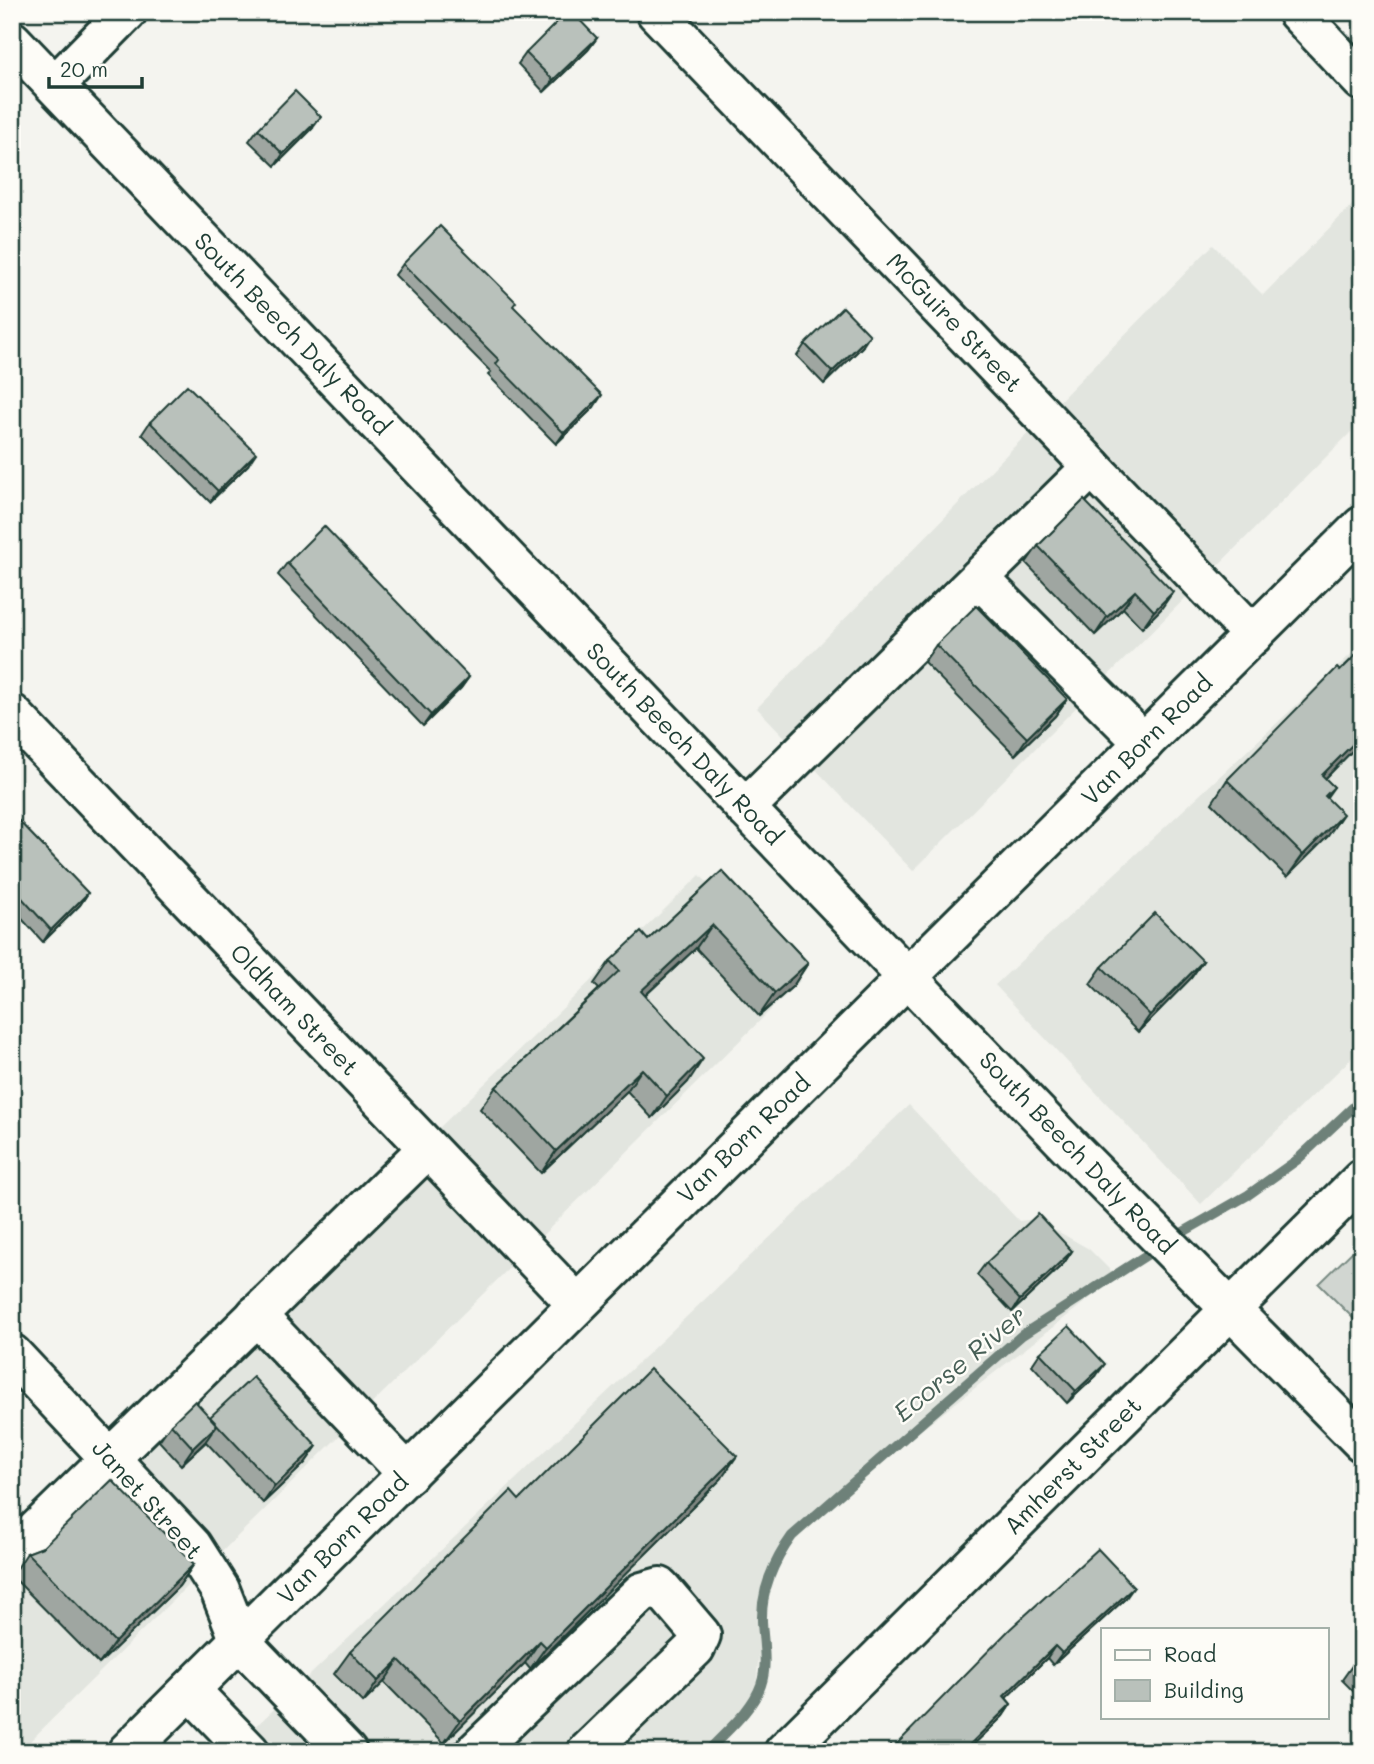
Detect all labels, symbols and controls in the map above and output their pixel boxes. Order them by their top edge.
scale bar [49,46,142,90]
text: 20 m [60,55,108,82]
street label: South Beech Daly Road [188,225,398,441]
street label: McGuire Street [881,246,1030,398]
street label: South Beech Daly Road [580,635,790,851]
street label: Van Born Road [1074,667,1218,811]
street label: Oldham Street [224,936,366,1082]
street label: South Beech Daly Road [973,1044,1183,1260]
street label: Van Born Road [670,1067,816,1209]
water label: Ecorse River [886,1298,1033,1429]
street label: Amherst Street [996,1389,1147,1540]
street label: Janet Street [86,1433,210,1565]
street label: Van Born Road [270,1466,414,1610]
legend [1101,1628,1328,1718]
text: Road [1164,1640,1216,1667]
text: Building [1164,1676,1244,1703]

